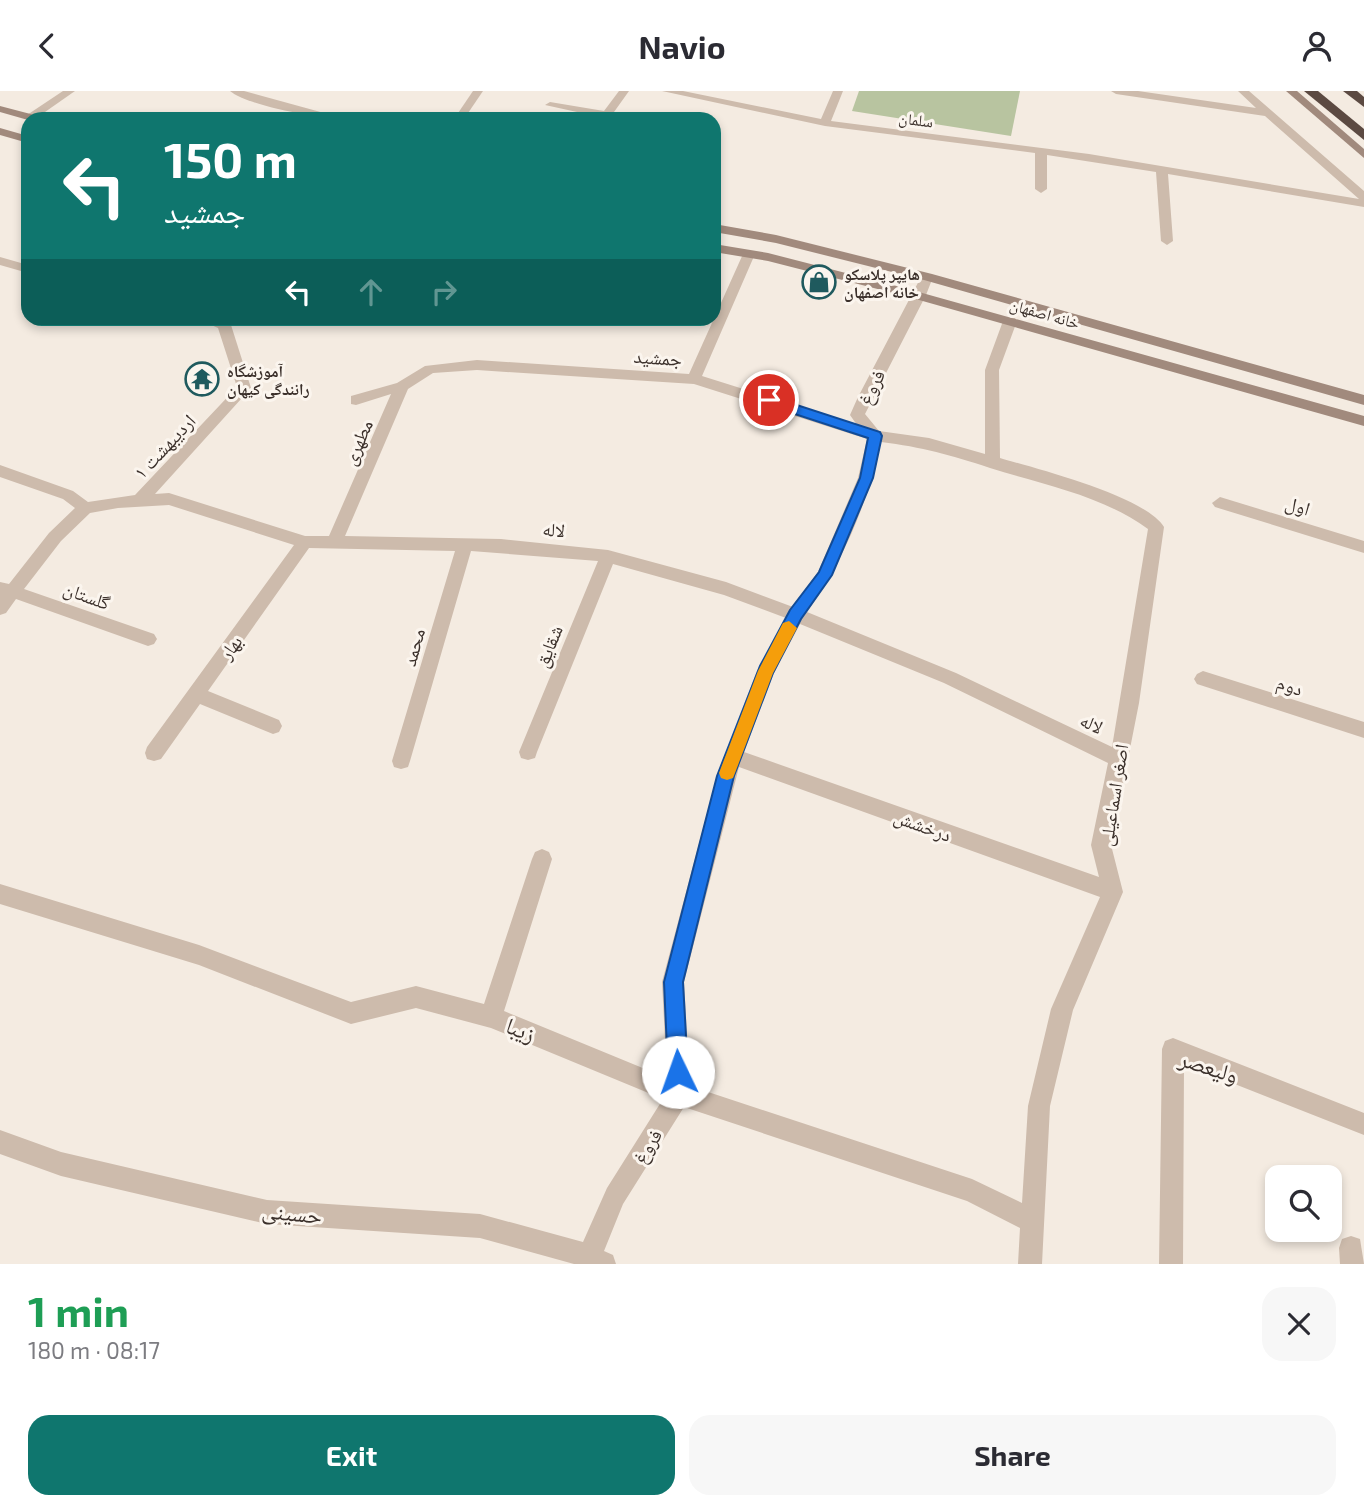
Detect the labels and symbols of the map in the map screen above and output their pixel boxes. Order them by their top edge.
street label: سلمان [897,107,934,133]
shop icon: هایپر پلاسکو خانه اصفهان [800,263,838,301]
place label: هایپر پلاسکو خانه اصفهان [844,264,920,302]
street label: خانه اصفهان [1007,294,1082,334]
street label: جمشید [633,344,683,370]
temple icon: آموزشگاه رانندگی کیهان [183,360,221,398]
place label: آموزشگاه رانندگی کیهان [227,361,309,399]
street label: فروغ [853,366,890,409]
pin [739,370,799,430]
street label: اردیبهشت ۱ [128,409,200,484]
street label: مطهری [337,416,378,469]
street label: اول [1283,490,1313,521]
street label: لاله [542,516,566,542]
street label: گلستان [60,576,114,615]
street label: شقایق [529,622,568,671]
street label: محمد [397,625,429,669]
street label: بهار [213,630,247,665]
street label: دوم [1273,670,1306,703]
street label: لاله [1077,708,1107,738]
street label: اصغر اسماعیلی [1094,742,1133,848]
street label: درخشش [891,804,955,847]
street label: زیبا [502,1011,540,1048]
position arrow [641,1035,715,1109]
street label: ولیعصر [1175,1043,1242,1089]
street label: فروغ [628,1125,667,1168]
street label: حسینی [260,1195,324,1230]

